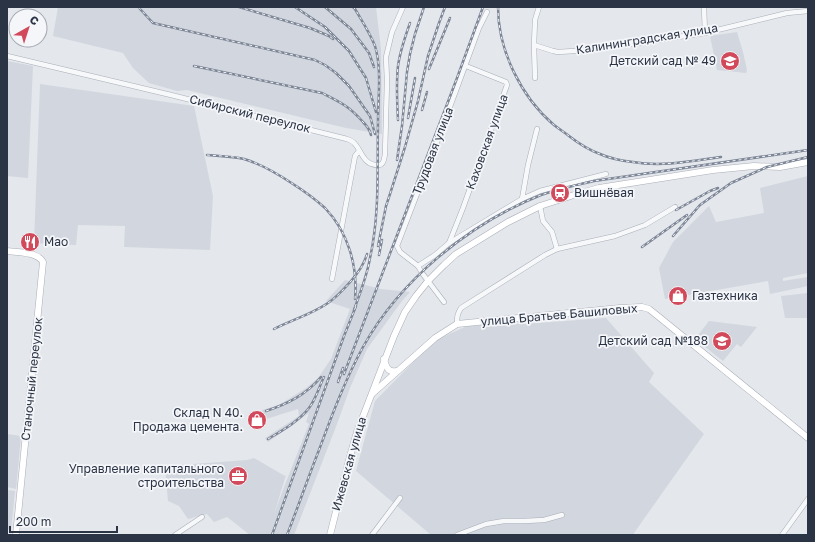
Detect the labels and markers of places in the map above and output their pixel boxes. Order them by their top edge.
school or university icon: Детский сад № 49 [719,50,741,72]
place label: Детский сад № 49 [609,53,716,68]
station icon: Вишнёвая [549,182,571,204]
place label: Вишнёвая [574,185,634,200]
restaurant icon: Мао [19,231,41,253]
place label: Мао [44,234,68,249]
shop icon: Газтехника [667,285,689,307]
place label: Газтехника [692,288,758,303]
school or university icon: Детский сад №188 [711,330,733,352]
place label: Детский сад №188 [598,333,708,348]
place label: Склад N 40. Продажа цемента. [133,405,243,434]
shop icon: Склад N 40. Продажа цемента. [246,409,268,431]
place label: Управление капитального строительства [69,461,224,490]
office icon: Управление капитального строительства [227,465,249,487]

